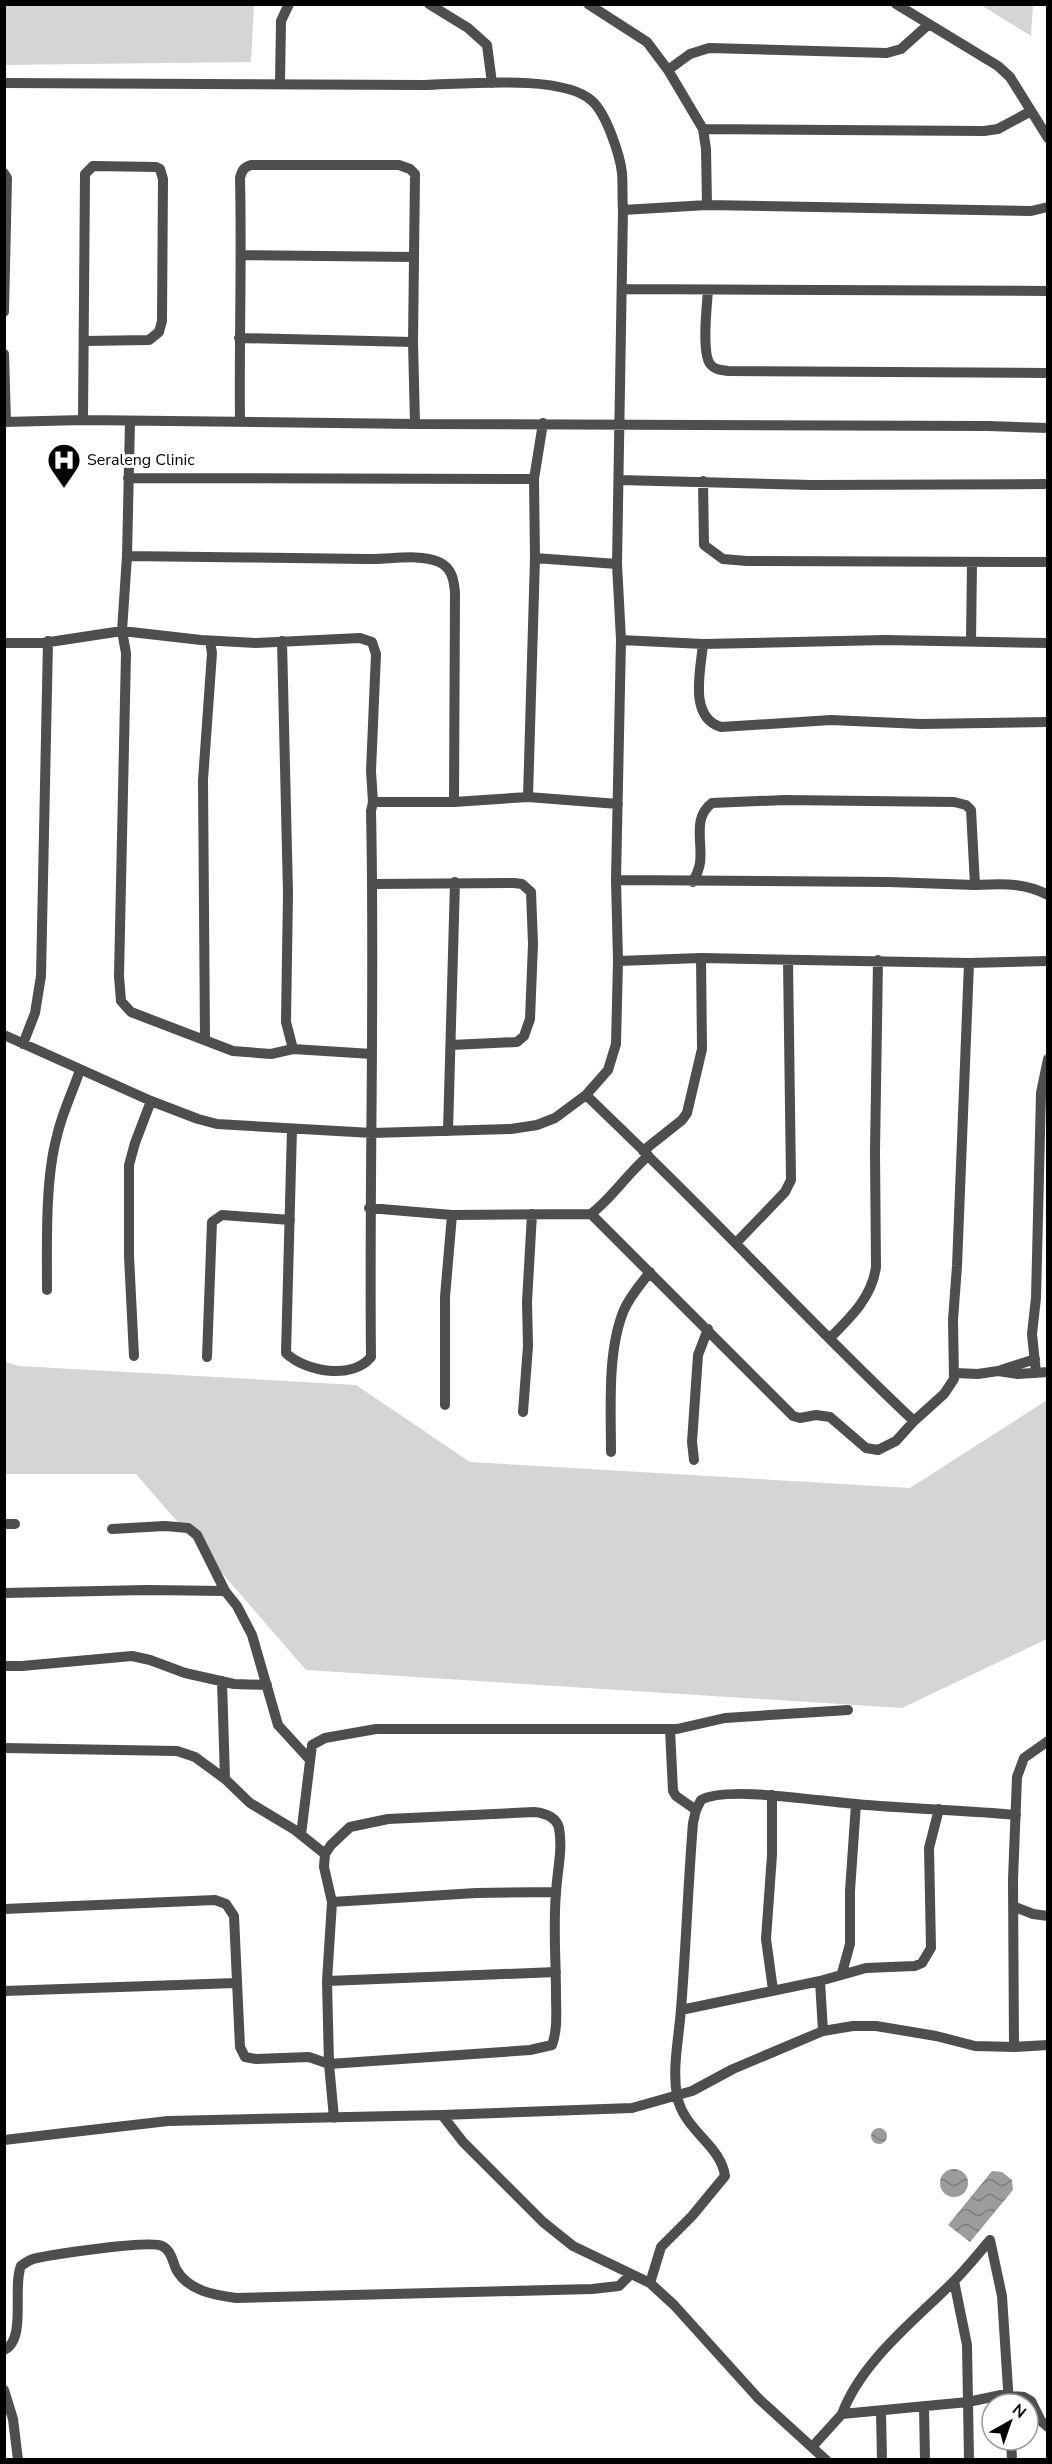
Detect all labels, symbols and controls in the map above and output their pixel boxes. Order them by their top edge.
hospital icon: Seraleng Clinic [46,442,82,489]
place label: Seraleng Clinic [87,449,195,471]
north arrow [980,2392,1040,2452]
text: N [1007,2399,1031,2424]

